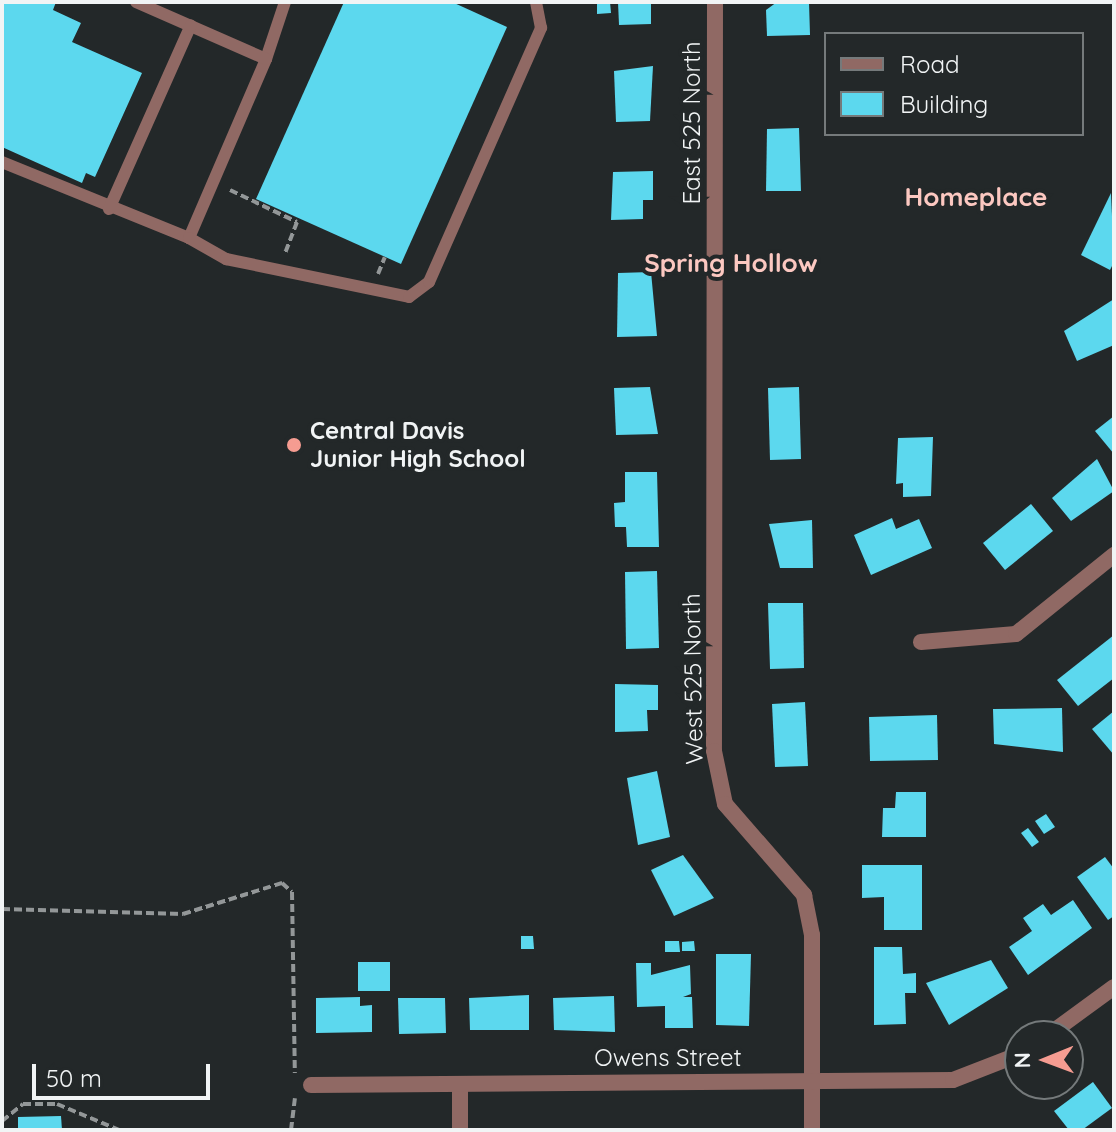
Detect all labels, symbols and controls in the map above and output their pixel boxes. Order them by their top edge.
legend [824,32,1084,136]
street label: East 525 North [678,41,706,205]
text: Road [900,49,960,79]
text: Building [900,89,988,119]
district label: Homeplace [905,181,1047,213]
district label: Spring Hollow [644,247,818,279]
place label: Central Davis Junior High School [310,417,526,473]
marker: Central Davis Junior High School [285,436,303,454]
street label: West 525 North [677,593,709,765]
north arrow [1004,1020,1084,1100]
street label: Owens Street [594,1044,742,1072]
scale bar [36,1048,214,1098]
text: N [1008,1052,1036,1069]
text: 50 m [46,1063,102,1093]

